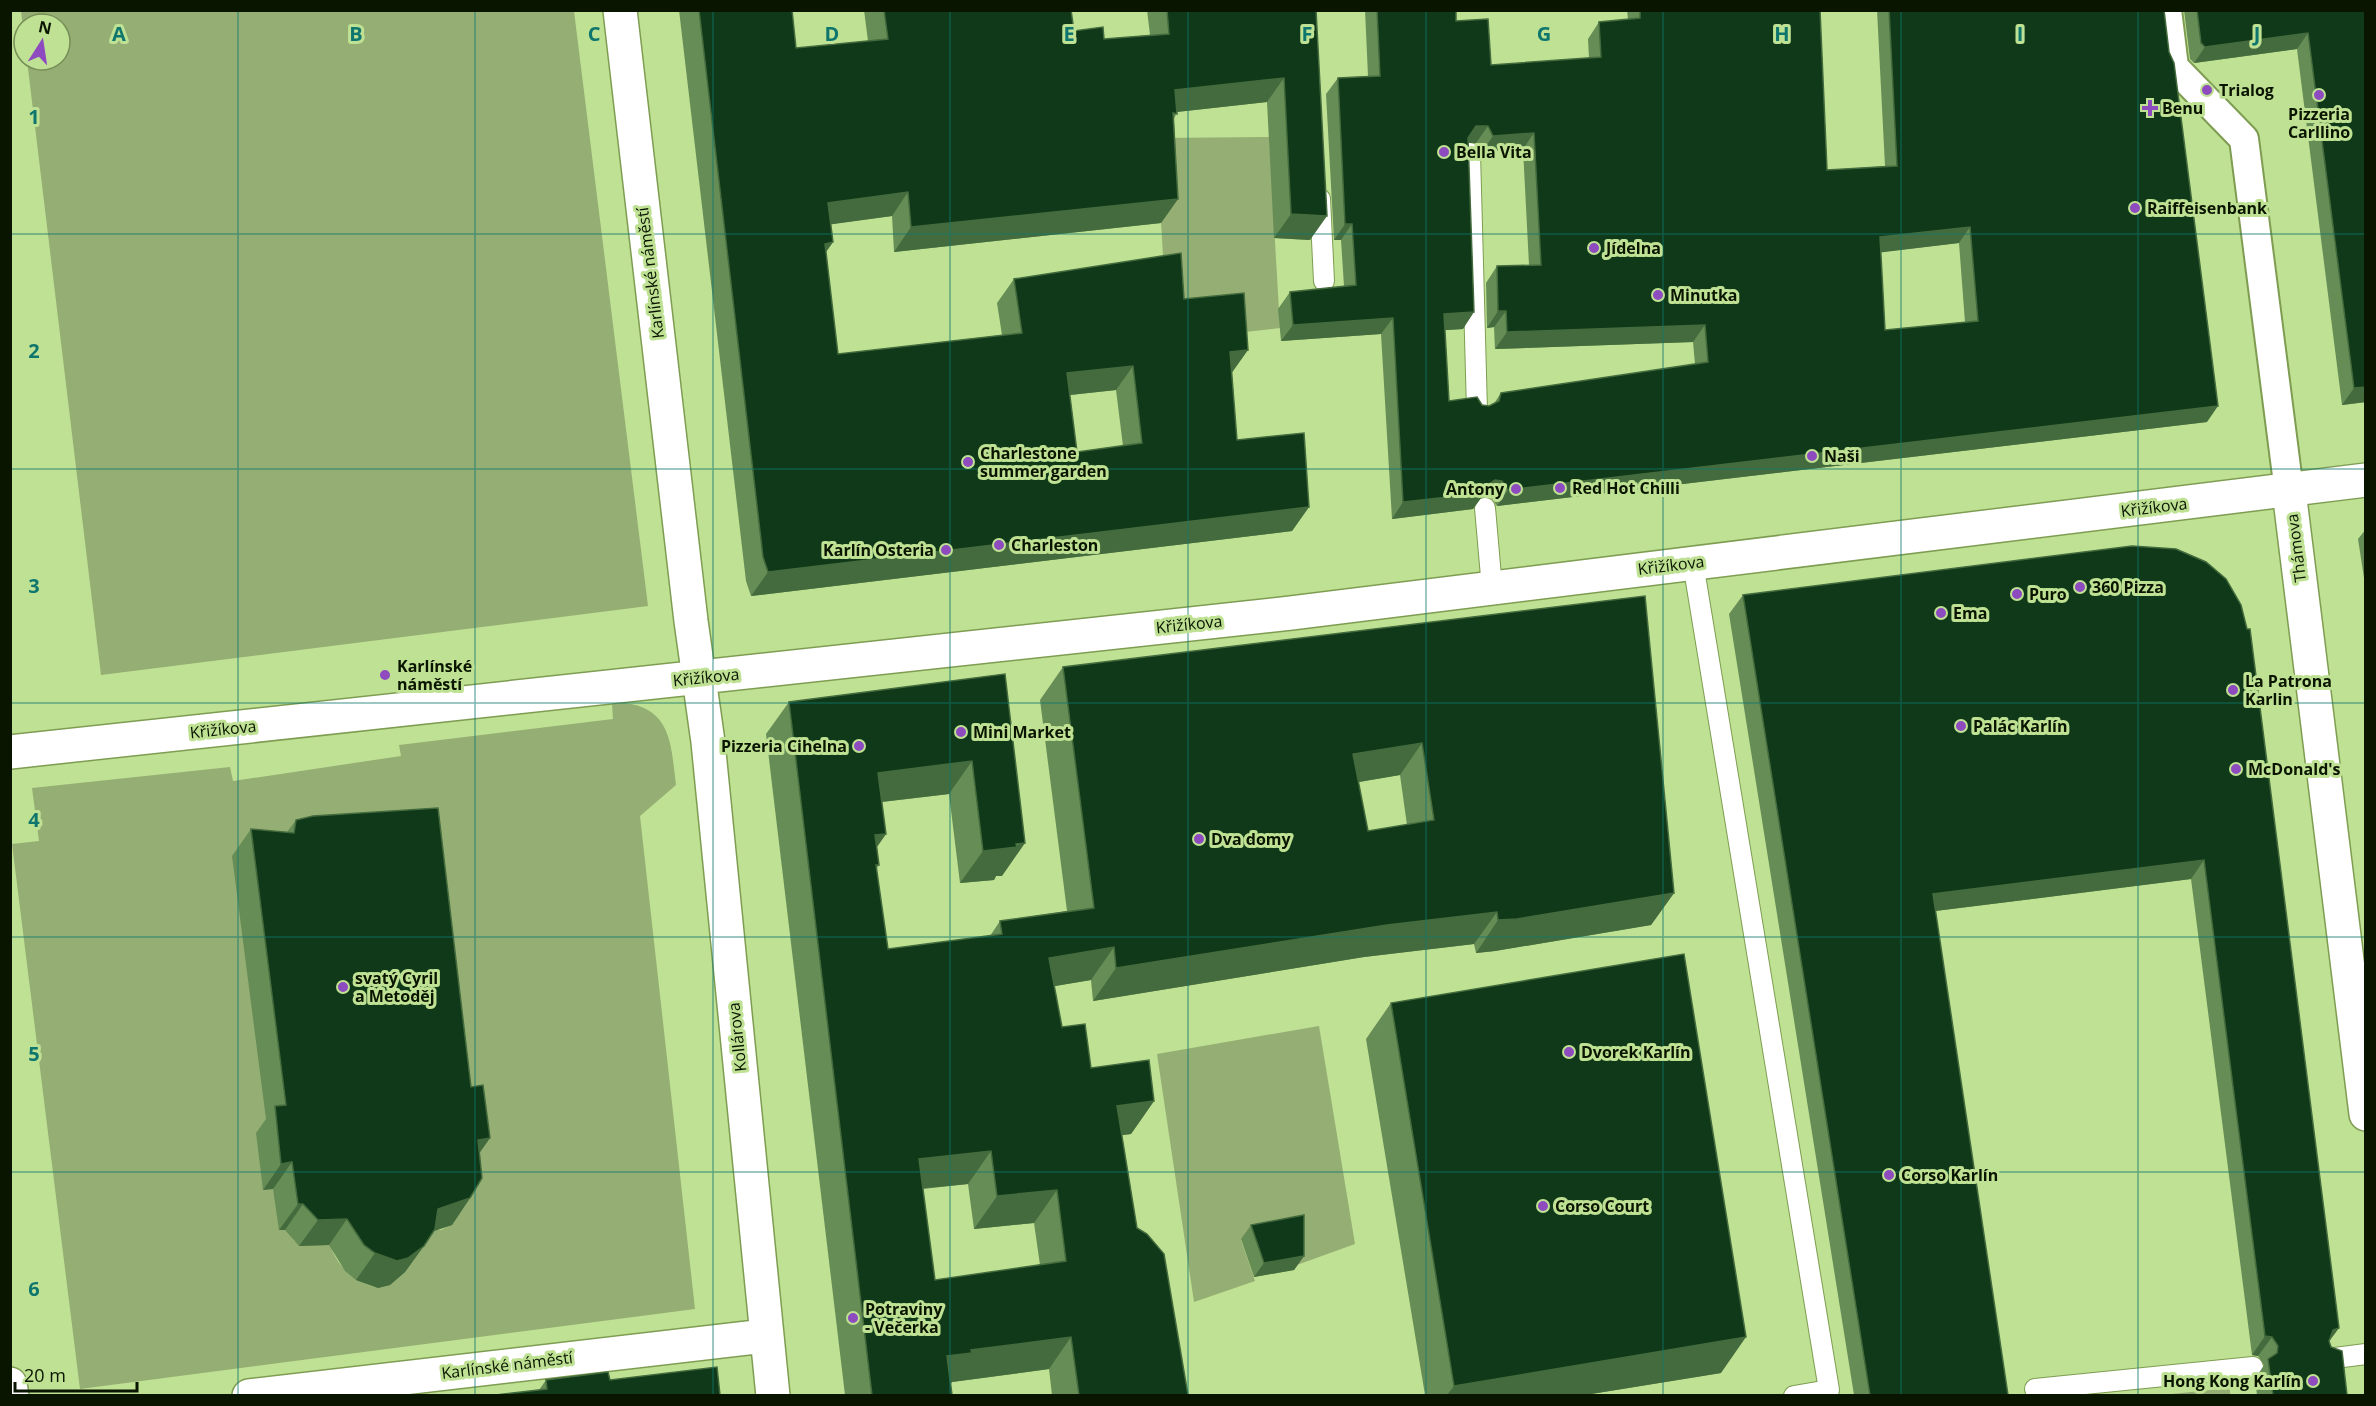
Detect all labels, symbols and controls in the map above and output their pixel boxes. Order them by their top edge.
north arrow [12,12,72,72]
text: N [36,15,54,39]
text: A [112,20,126,47]
text: B [349,20,363,47]
text: C [588,20,601,47]
text: D [825,20,839,47]
text: E [1063,20,1075,47]
text: F [1302,20,1312,47]
text: G [1537,20,1551,47]
text: H [1774,20,1790,47]
text: I [2017,20,2023,47]
text: J [2252,20,2260,47]
place label: Trialog [2219,79,2274,101]
marker: Trialog [2200,83,2214,97]
marker: Pizzeria Carllino [2312,88,2326,102]
place label: Benu [2162,97,2203,119]
marker: Benu [2143,101,2157,115]
text: 1 [28,103,40,130]
place label: Pizzeria Carllino [2288,103,2350,143]
place label: Bella Vita [1456,141,1532,163]
marker: Bella Vita [1437,145,1451,159]
place label: Raiffeisenbank [2147,197,2267,219]
marker: Raiffeisenbank [2128,201,2142,215]
street label: Karlínské náměstí [631,205,669,340]
place label: Jídelna [1604,237,1661,259]
marker: Jídelna [1587,241,1601,255]
place label: Minutka [1670,284,1738,306]
marker: Minutka [1651,288,1665,302]
text: 2 [28,337,40,364]
place label: Charlestone summer garden [980,442,1107,482]
place label: Naši [1824,445,1860,467]
marker: Naši [1805,449,1819,463]
marker: Charlestone summer garden [961,455,975,469]
place label: Red Hot Chilli [1572,477,1680,499]
place label: Antony [1446,478,1505,500]
marker: Red Hot Chilli [1553,481,1567,495]
marker: Antony [1509,482,1523,496]
street label: Křižíkova [2119,492,2189,522]
street label: Thámova [2281,512,2311,584]
place label: Charleston [1011,534,1098,556]
marker: Charleston [992,538,1006,552]
place label: Karlín Osteria [823,539,934,561]
marker: Karlín Osteria [939,543,953,557]
street label: Křižíkova [1636,550,1706,580]
text: 3 [28,572,40,599]
place label: 360 Pizza [2092,576,2164,598]
marker: 360 Pizza [2073,580,2087,594]
place label: Puro [2029,583,2067,605]
marker: Puro [2010,587,2024,601]
place label: Ema [1953,602,1987,624]
marker: Ema [1934,606,1948,620]
street label: Křižíkova [1155,610,1223,638]
place label: Karlínské náměstí [397,655,472,695]
street label: Křižíkova [672,663,740,691]
marker: Karlínské náměstí [378,668,392,682]
place label: La Patrona Karlin [2245,670,2332,710]
marker: La Patrona Karlin [2226,683,2240,697]
street label: Křižíkova [189,715,257,743]
place label: Palác Karlín [1973,715,2067,737]
marker: Palác Karlín [1954,719,1968,733]
place label: Mini Market [973,721,1071,743]
marker: Mini Market [954,725,968,739]
place label: Pizzeria Cihelna [721,735,847,757]
marker: Pizzeria Cihelna [852,739,866,753]
place label: McDonald's [2248,758,2341,780]
marker: McDonald's [2229,762,2243,776]
text: 4 [28,806,40,833]
place label: Dva domy [1211,828,1292,850]
marker: Dva domy [1192,832,1206,846]
place label: svatý Cyril a Metoděj [355,967,438,1007]
marker: svatý Cyril a Metoděj [336,980,350,994]
street label: Kollárova [722,1001,752,1073]
text: 5 [28,1040,40,1067]
place label: Dvorek Karlín [1581,1041,1690,1063]
marker: Dvorek Karlín [1562,1045,1576,1059]
place label: Corso Karlín [1901,1164,1998,1186]
marker: Corso Karlín [1882,1168,1896,1182]
place label: Corso Court [1555,1195,1649,1217]
marker: Corso Court [1536,1199,1550,1213]
text: 6 [28,1275,40,1302]
place label: Potraviny - Večerka [865,1298,943,1338]
marker: Potraviny - Večerka [846,1311,860,1325]
street label: Karlínské náměstí [440,1346,575,1384]
scale bar [15,1355,136,1393]
text: 20 m [24,1363,66,1387]
place label: Hong Kong Karlín [2163,1370,2301,1392]
marker: Hong Kong Karlín [2306,1374,2320,1388]

